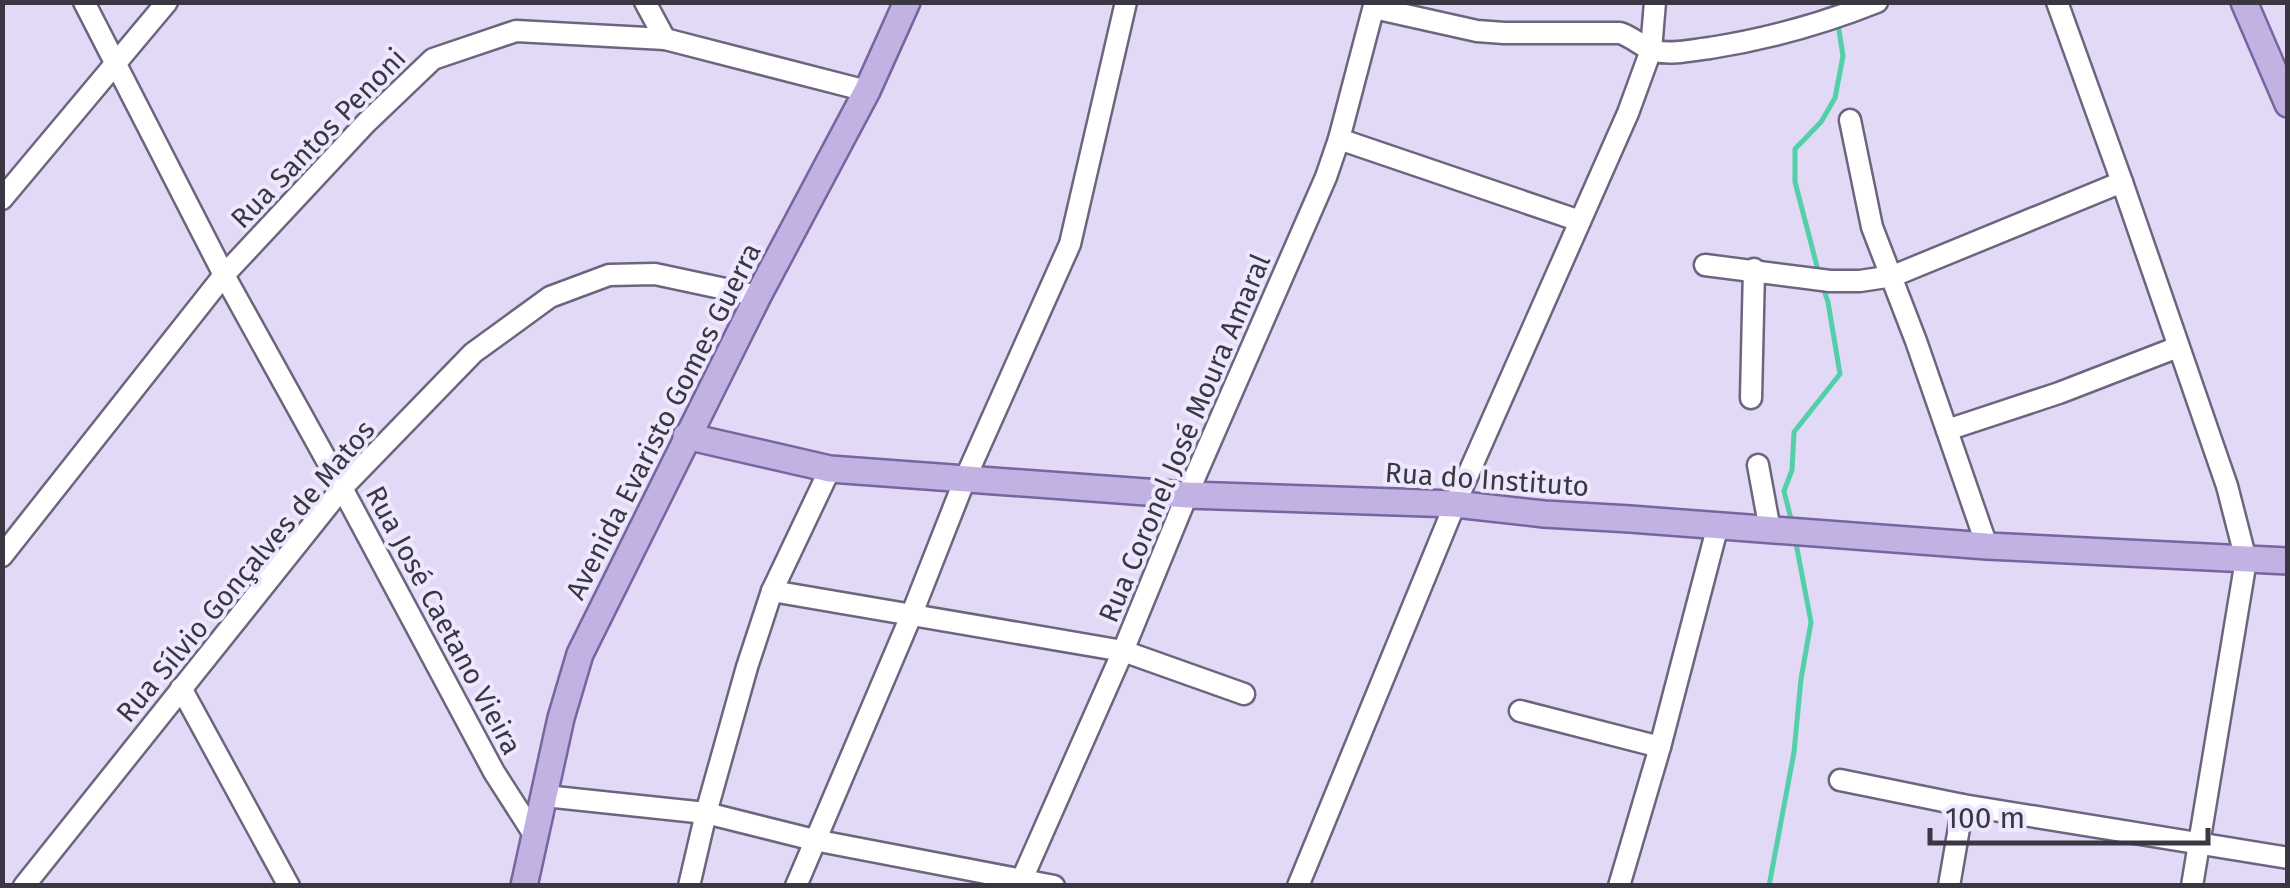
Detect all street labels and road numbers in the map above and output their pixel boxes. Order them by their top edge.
street label: Rua Santos Penoni [224,42,413,235]
street label: Avenida Evaristo Gomes Guerra [559,237,768,605]
street label: Rua Coronel José Moura Amaral [1092,249,1277,627]
street label: Rua Sílvio Gonçalves de Matos [109,414,381,729]
street label: Rua do Instituto [1384,456,1590,503]
street label: Rua José Caetano Vieira [359,480,528,760]

